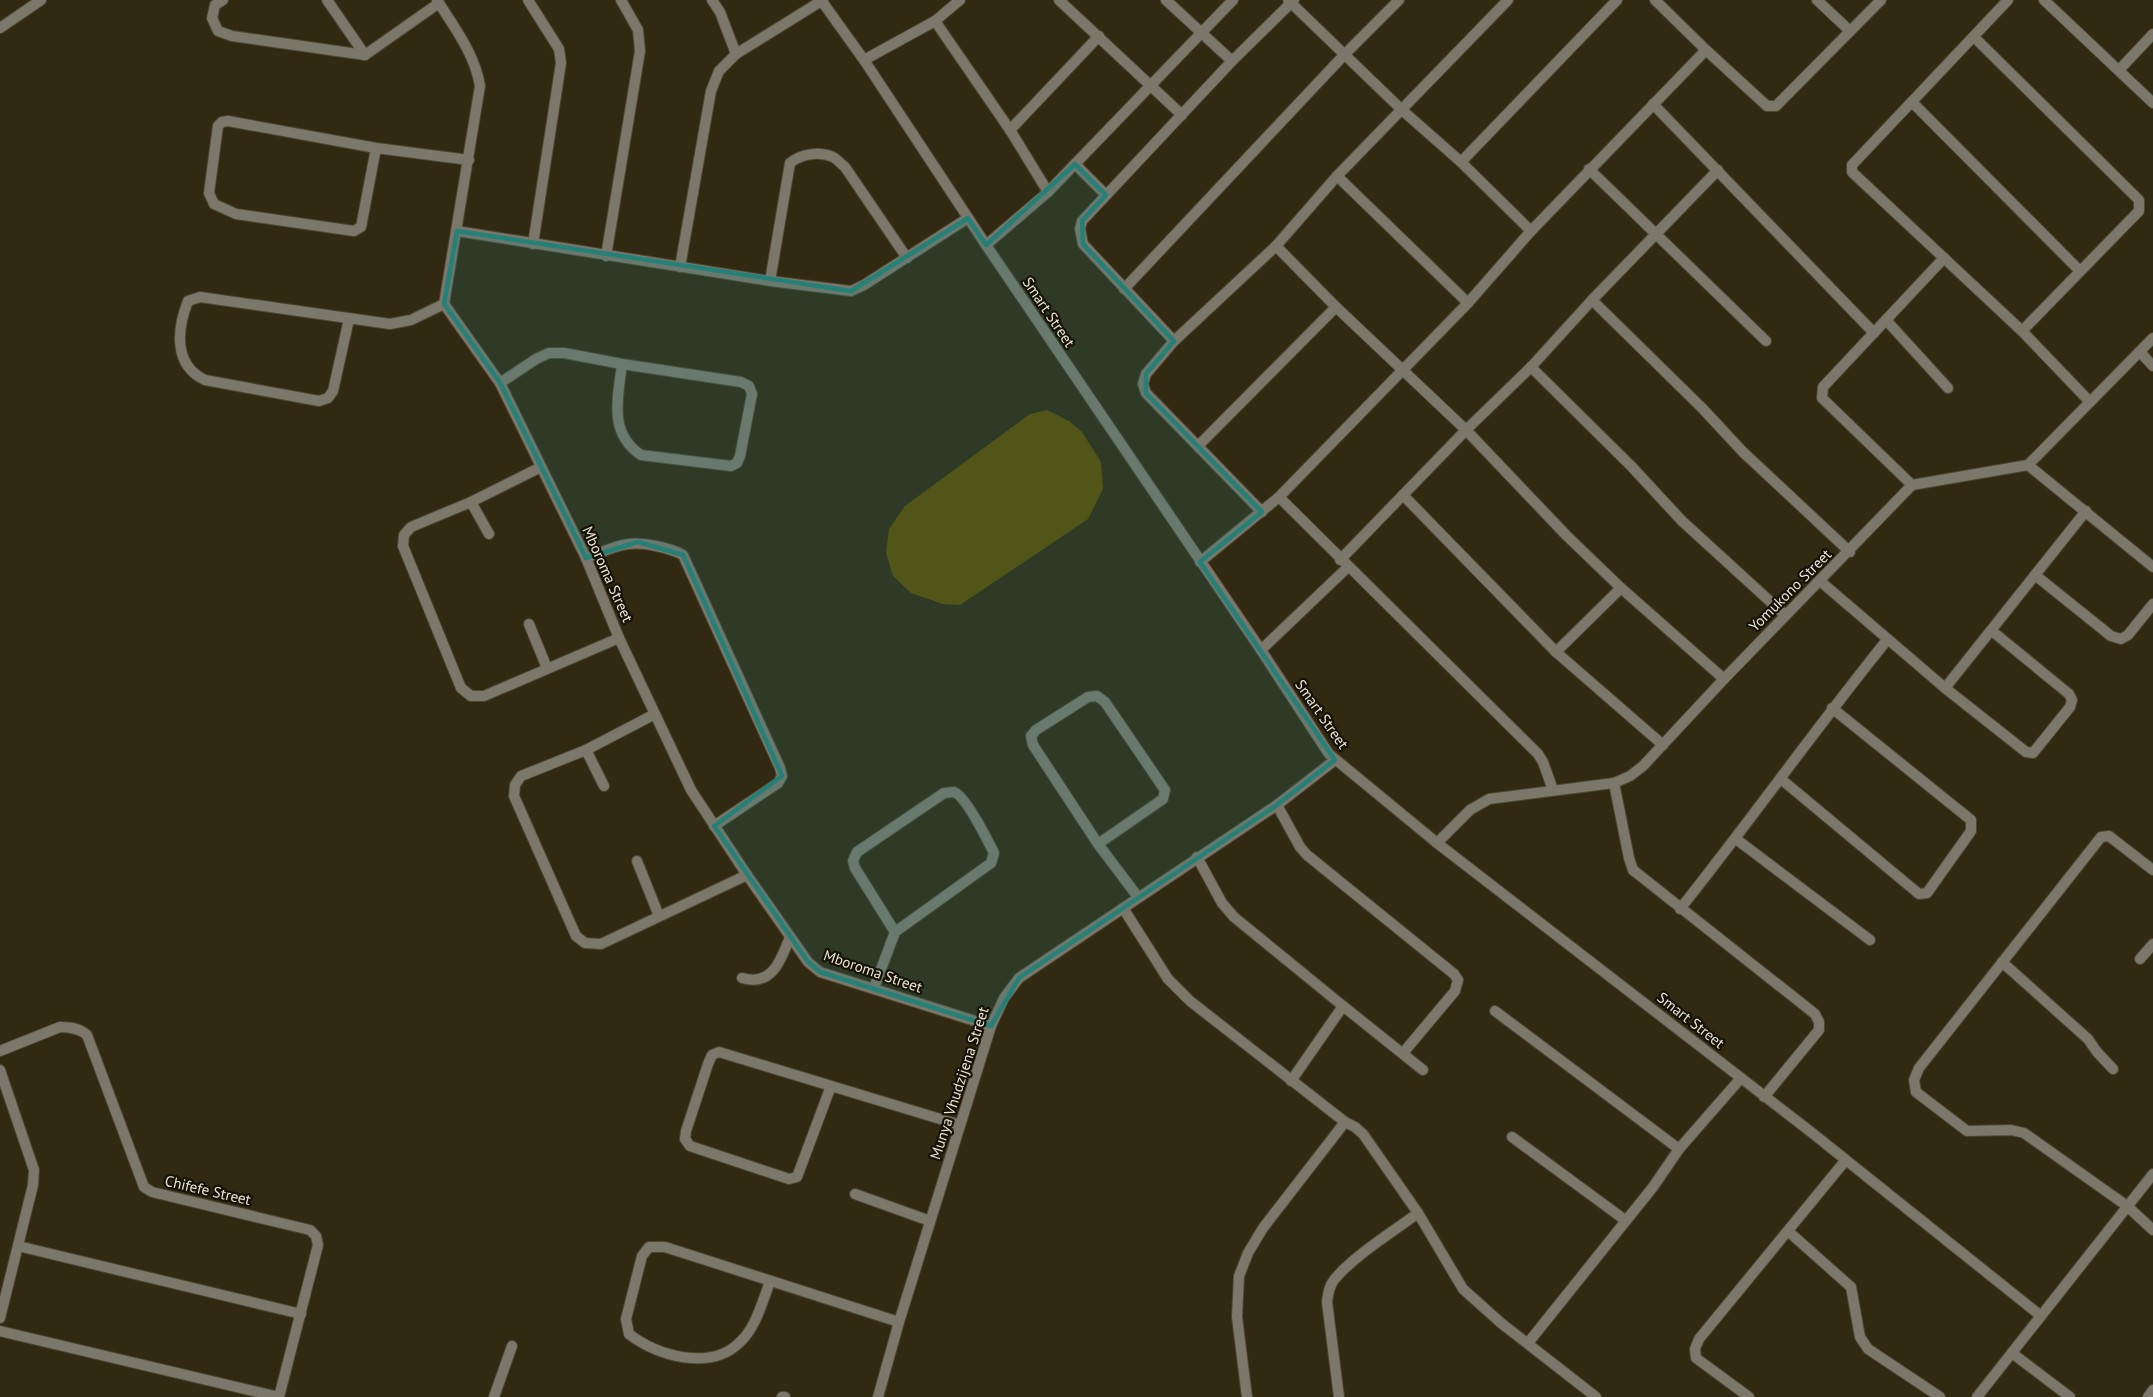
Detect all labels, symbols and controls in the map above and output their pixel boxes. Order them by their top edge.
street label: Smart Street [1019,273,1079,351]
street label: Mboroma Street [578,523,638,625]
street label: Yomukono Street [1745,545,1835,635]
street label: Smart Street [1291,676,1353,752]
street label: Mboroma Street [821,945,925,997]
street label: Smart Street [1653,988,1729,1052]
street label: Munya Vhudzijena Street [925,1004,993,1162]
street label: Chifefe Street [163,1171,253,1209]

